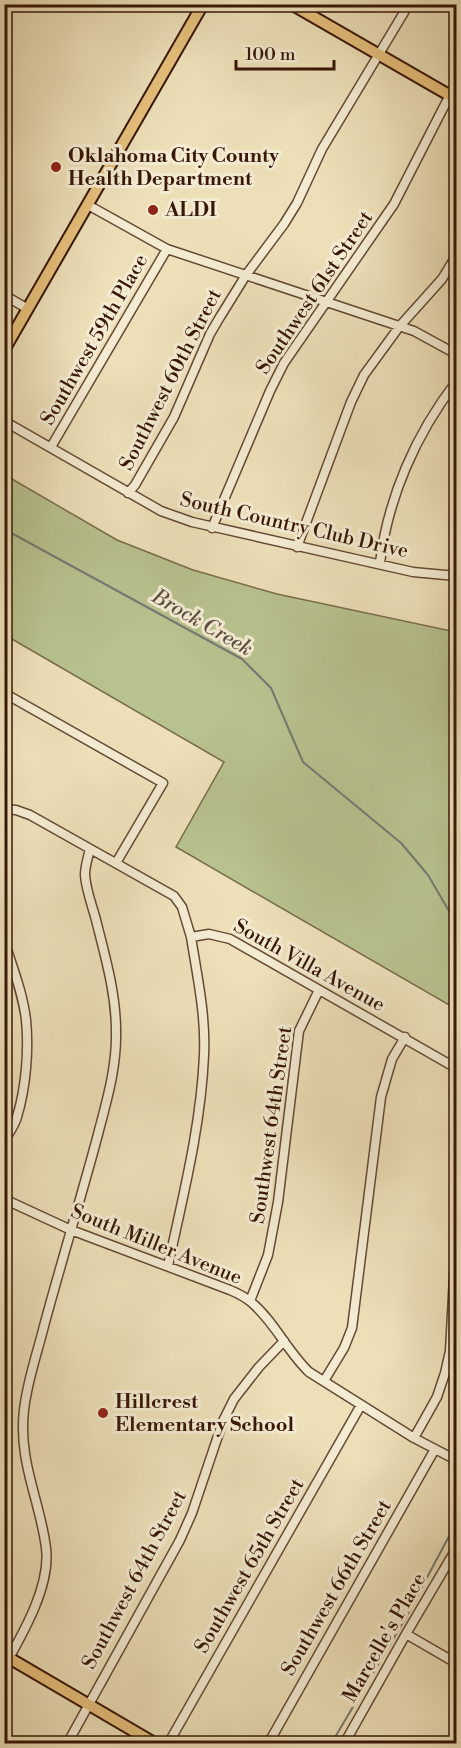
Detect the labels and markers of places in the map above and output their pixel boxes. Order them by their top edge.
place label: Oklahoma City County Health Department [68,144,280,192]
marker: Oklahoma City County Health Department [49,160,63,174]
place label: ALDI [164,198,217,223]
marker: ALDI [146,203,160,217]
place label: Hillcrest Elementary School [115,1390,294,1438]
marker: Hillcrest Elementary School [96,1406,110,1420]

